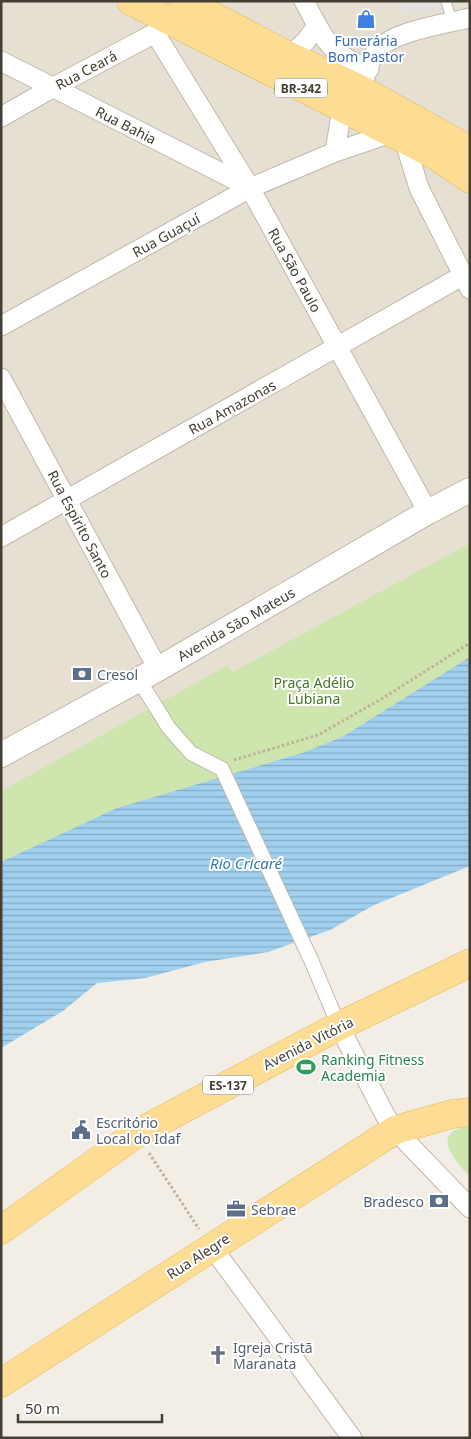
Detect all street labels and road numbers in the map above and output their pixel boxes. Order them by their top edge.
street label: Rua Ceará [52,46,120,94]
road number: BR-342 [275,78,327,98]
street label: Rua Bahia [92,102,160,148]
street label: Rua Guaçuí [129,208,204,261]
street label: Rua São Paulo [264,224,326,316]
street label: Rua Amazonas [185,375,279,439]
street label: Rua Espírito Santo [43,467,117,581]
street label: Avenida São Mateus [174,582,299,665]
street label: Avenida Vitória [260,1012,356,1074]
road number: ES-137 [203,1076,253,1094]
street label: Rua Alegre [163,1229,233,1283]

